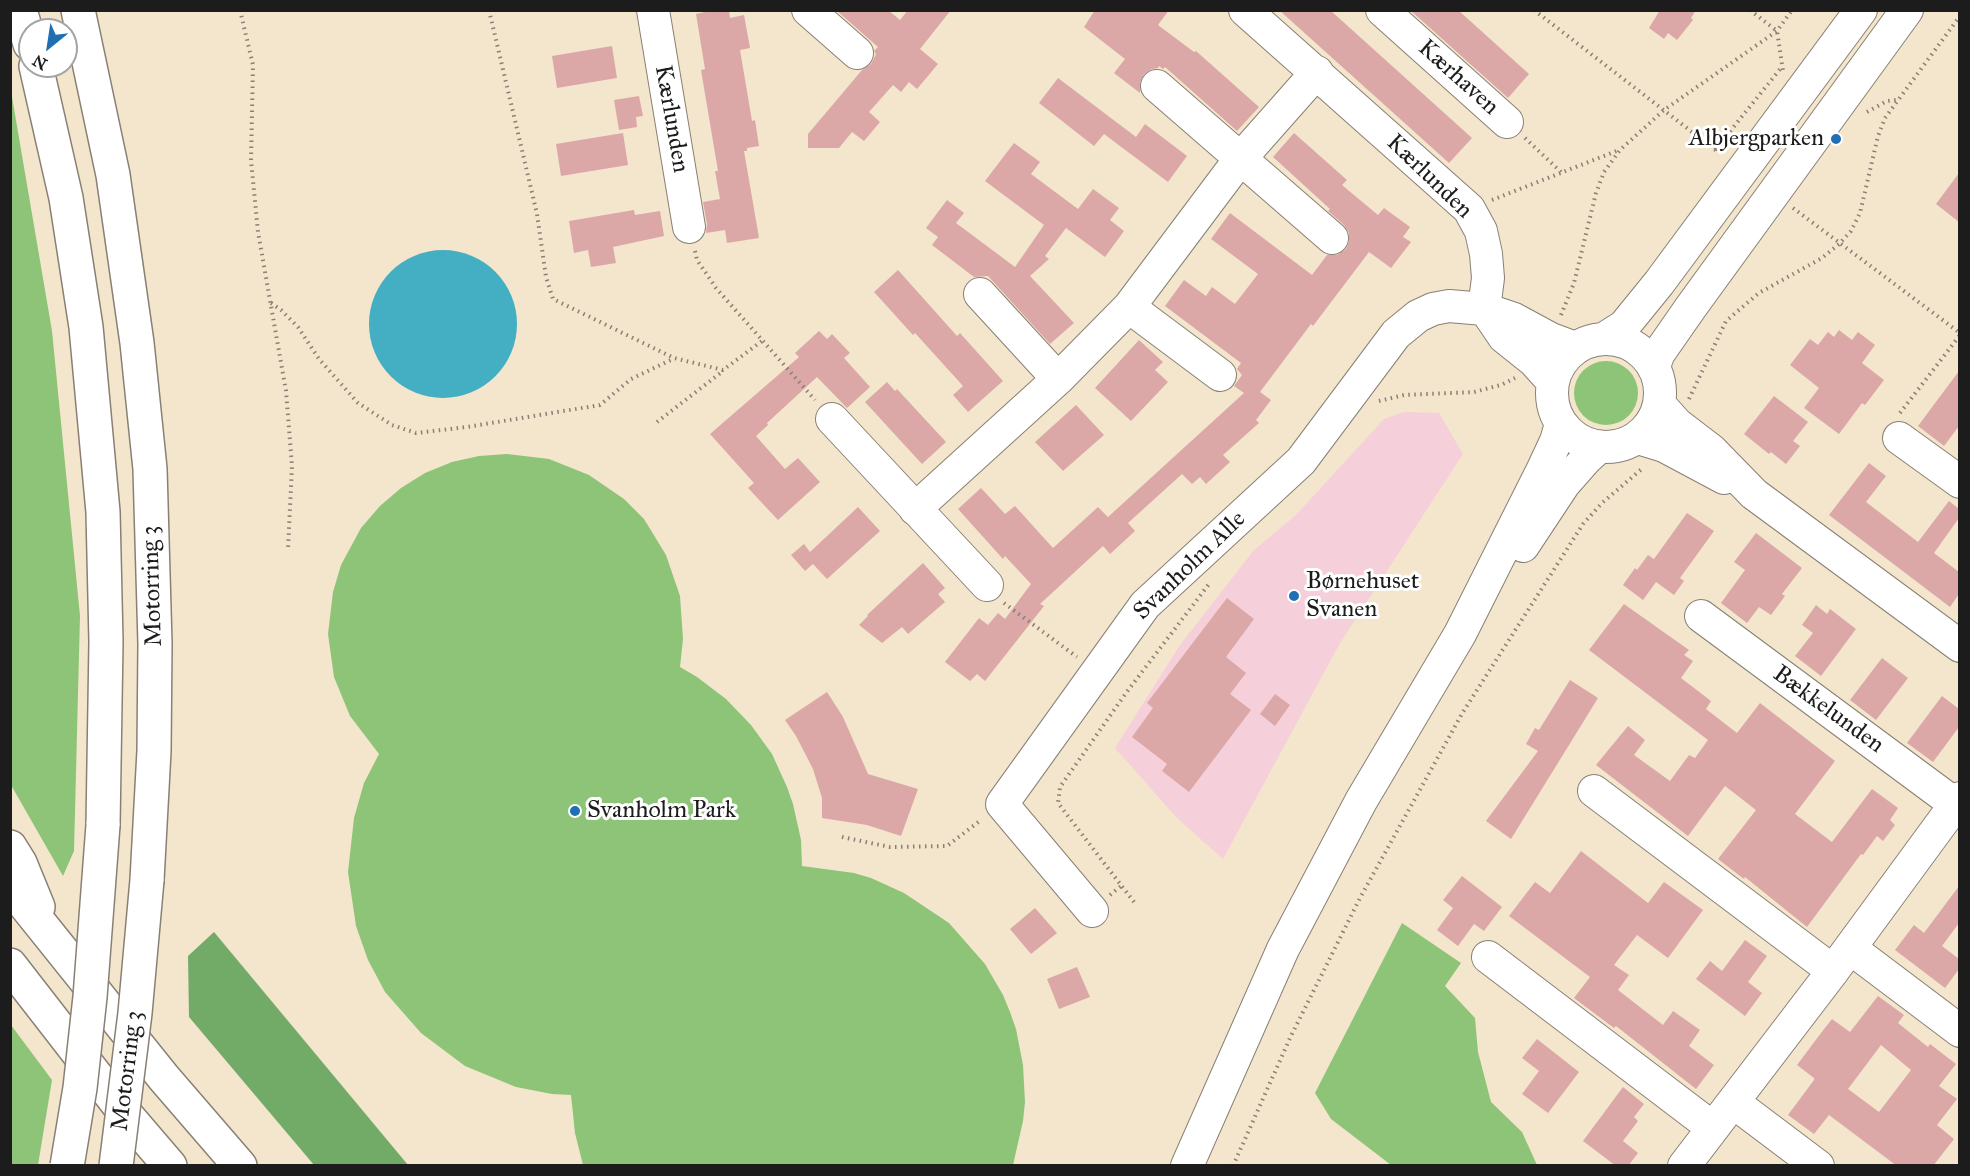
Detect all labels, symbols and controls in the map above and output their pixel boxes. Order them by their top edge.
north arrow [18,18,78,78]
street label: Kærhaven [1412,34,1504,122]
text: N [29,51,50,74]
street label: Kærlunden [647,63,695,175]
place label: Albjergparken [1689,125,1824,153]
street label: Kærlunden [1380,129,1478,225]
marker: Albjergparken [1829,132,1843,146]
street label: Svanholm Alle [1128,505,1252,627]
street label: Motorring 3 [136,525,170,647]
place label: Børnehuset Svanen [1306,568,1419,624]
marker: Børnehuset Svanen [1287,589,1301,603]
street label: Bækkelunden [1767,660,1889,760]
place label: Svanholm Park [587,797,736,825]
marker: Svanholm Park [568,804,582,818]
street label: Motorring 3 [106,1009,150,1133]

